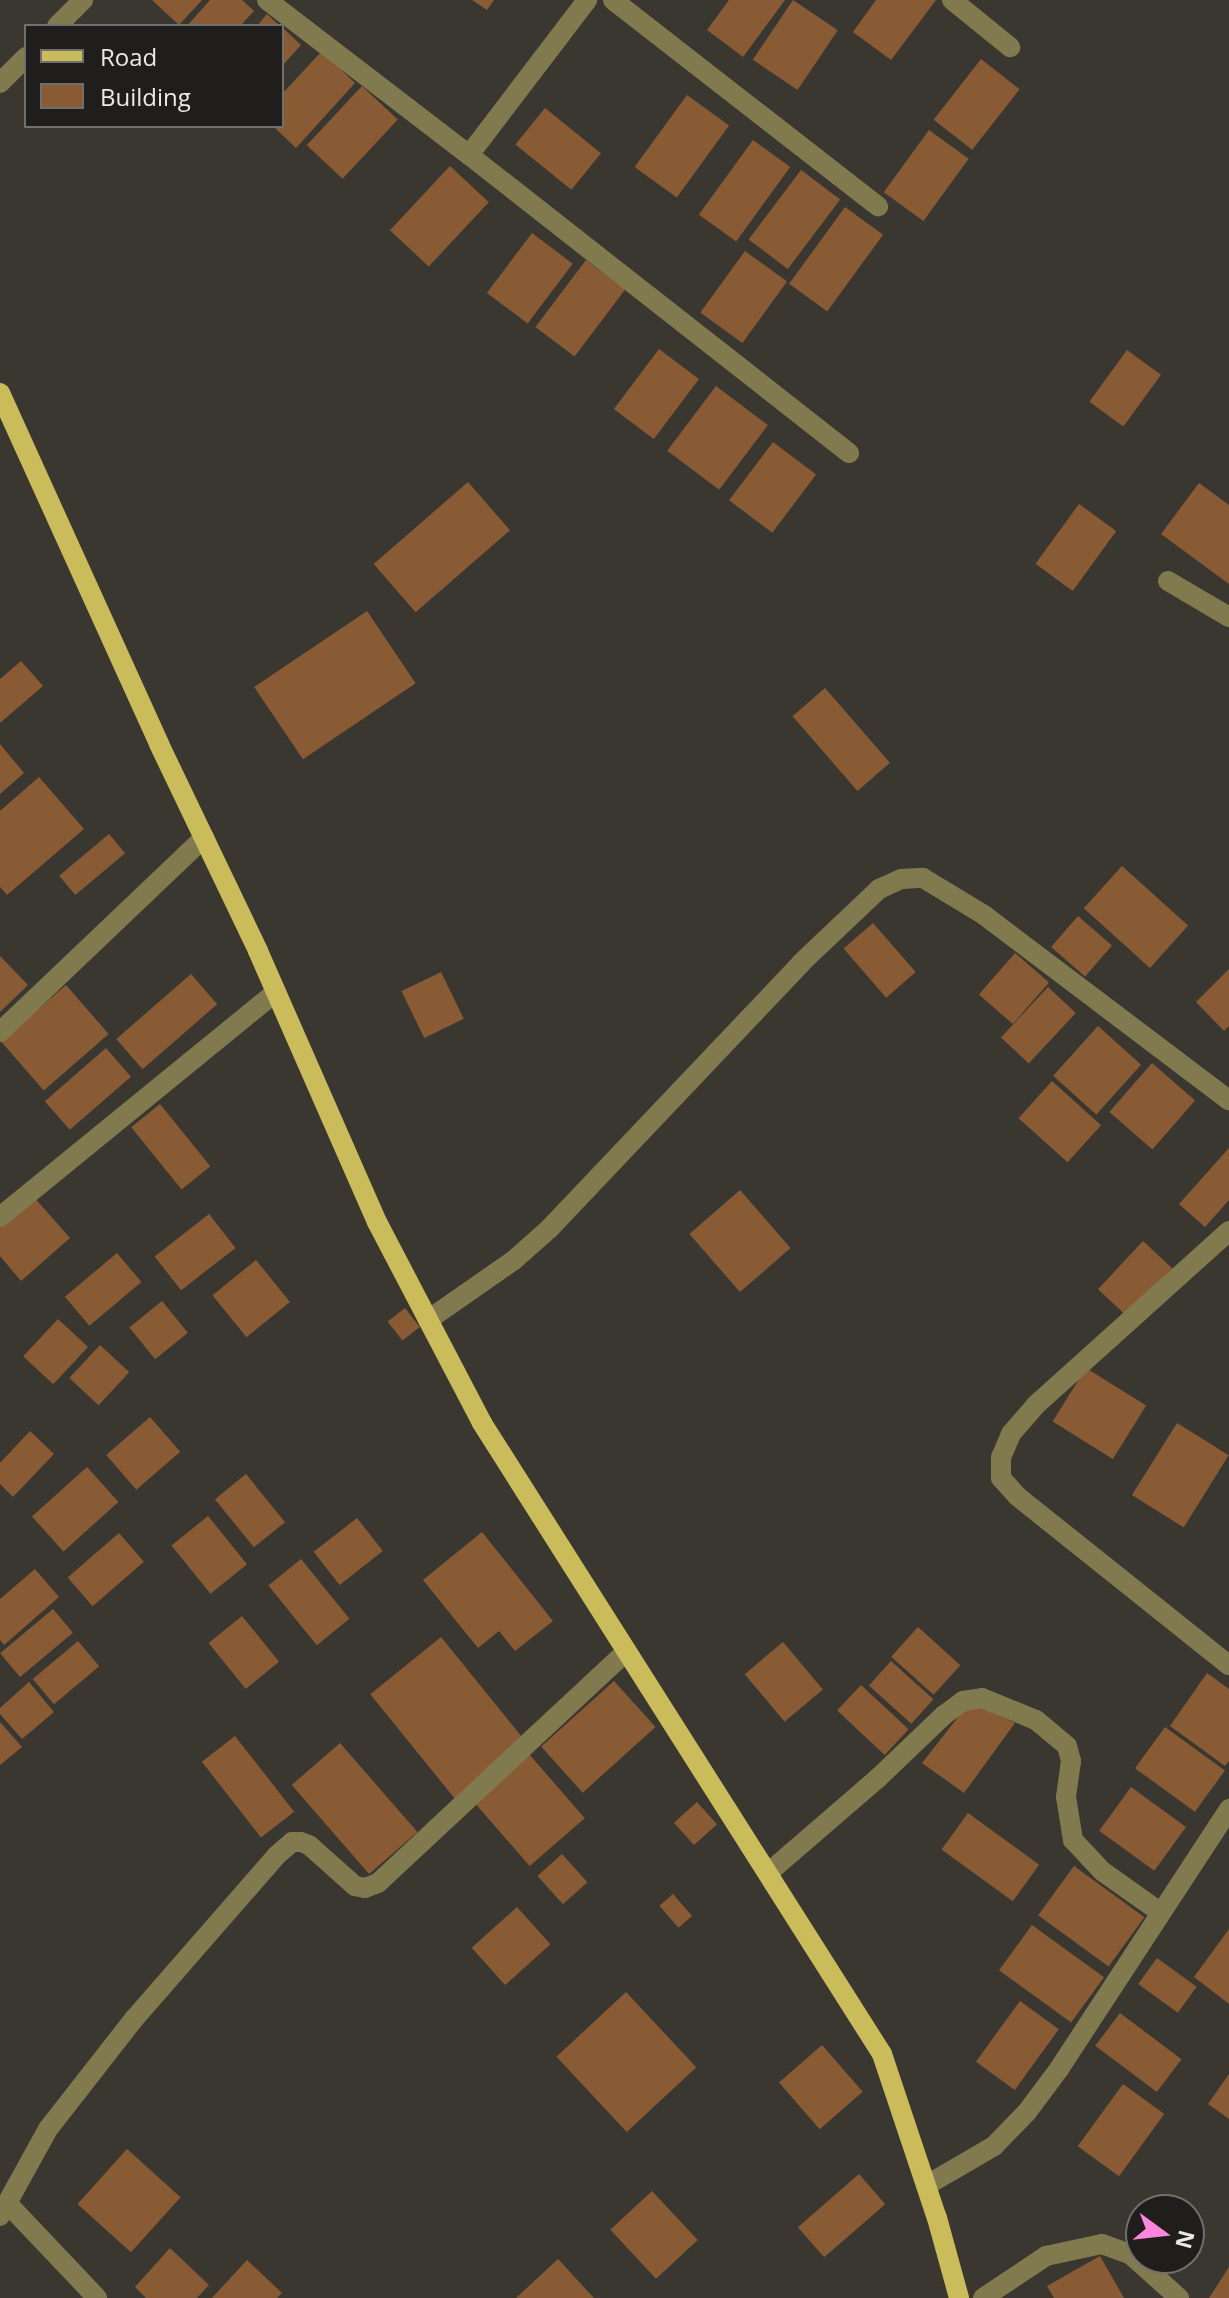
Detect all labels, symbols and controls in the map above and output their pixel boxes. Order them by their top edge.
legend [24,24,284,128]
text: Road [100,40,157,73]
text: Building [100,80,191,113]
north arrow [1125,2194,1205,2274]
text: N [1169,2227,1203,2252]

